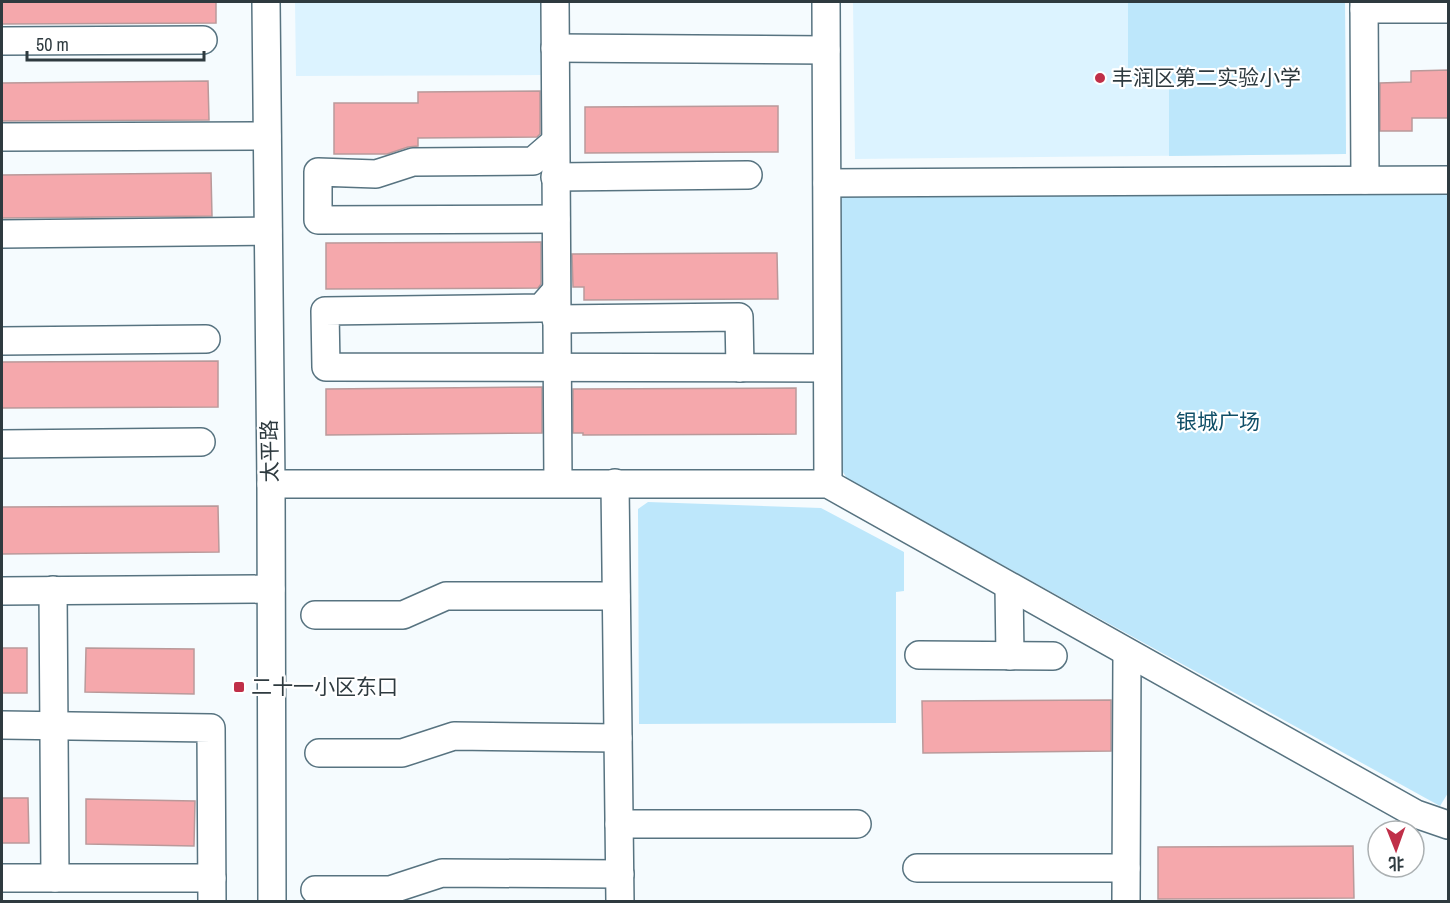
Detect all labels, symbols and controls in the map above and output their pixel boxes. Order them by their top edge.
scale bar [27,24,204,62]
text: 50 m [36,32,69,57]
place label: 丰润区第二实验小学 [1112,63,1301,92]
marker: 丰润区第二实验小学 [1093,71,1107,85]
park label: 银城广场 [1176,407,1260,436]
street label: 太平路 [254,419,285,483]
place label: 二十一小区东口 [251,672,398,701]
marker: 二十一小区东口 [232,680,246,694]
north arrow [1366,819,1426,879]
text: 北 [1388,853,1404,875]

